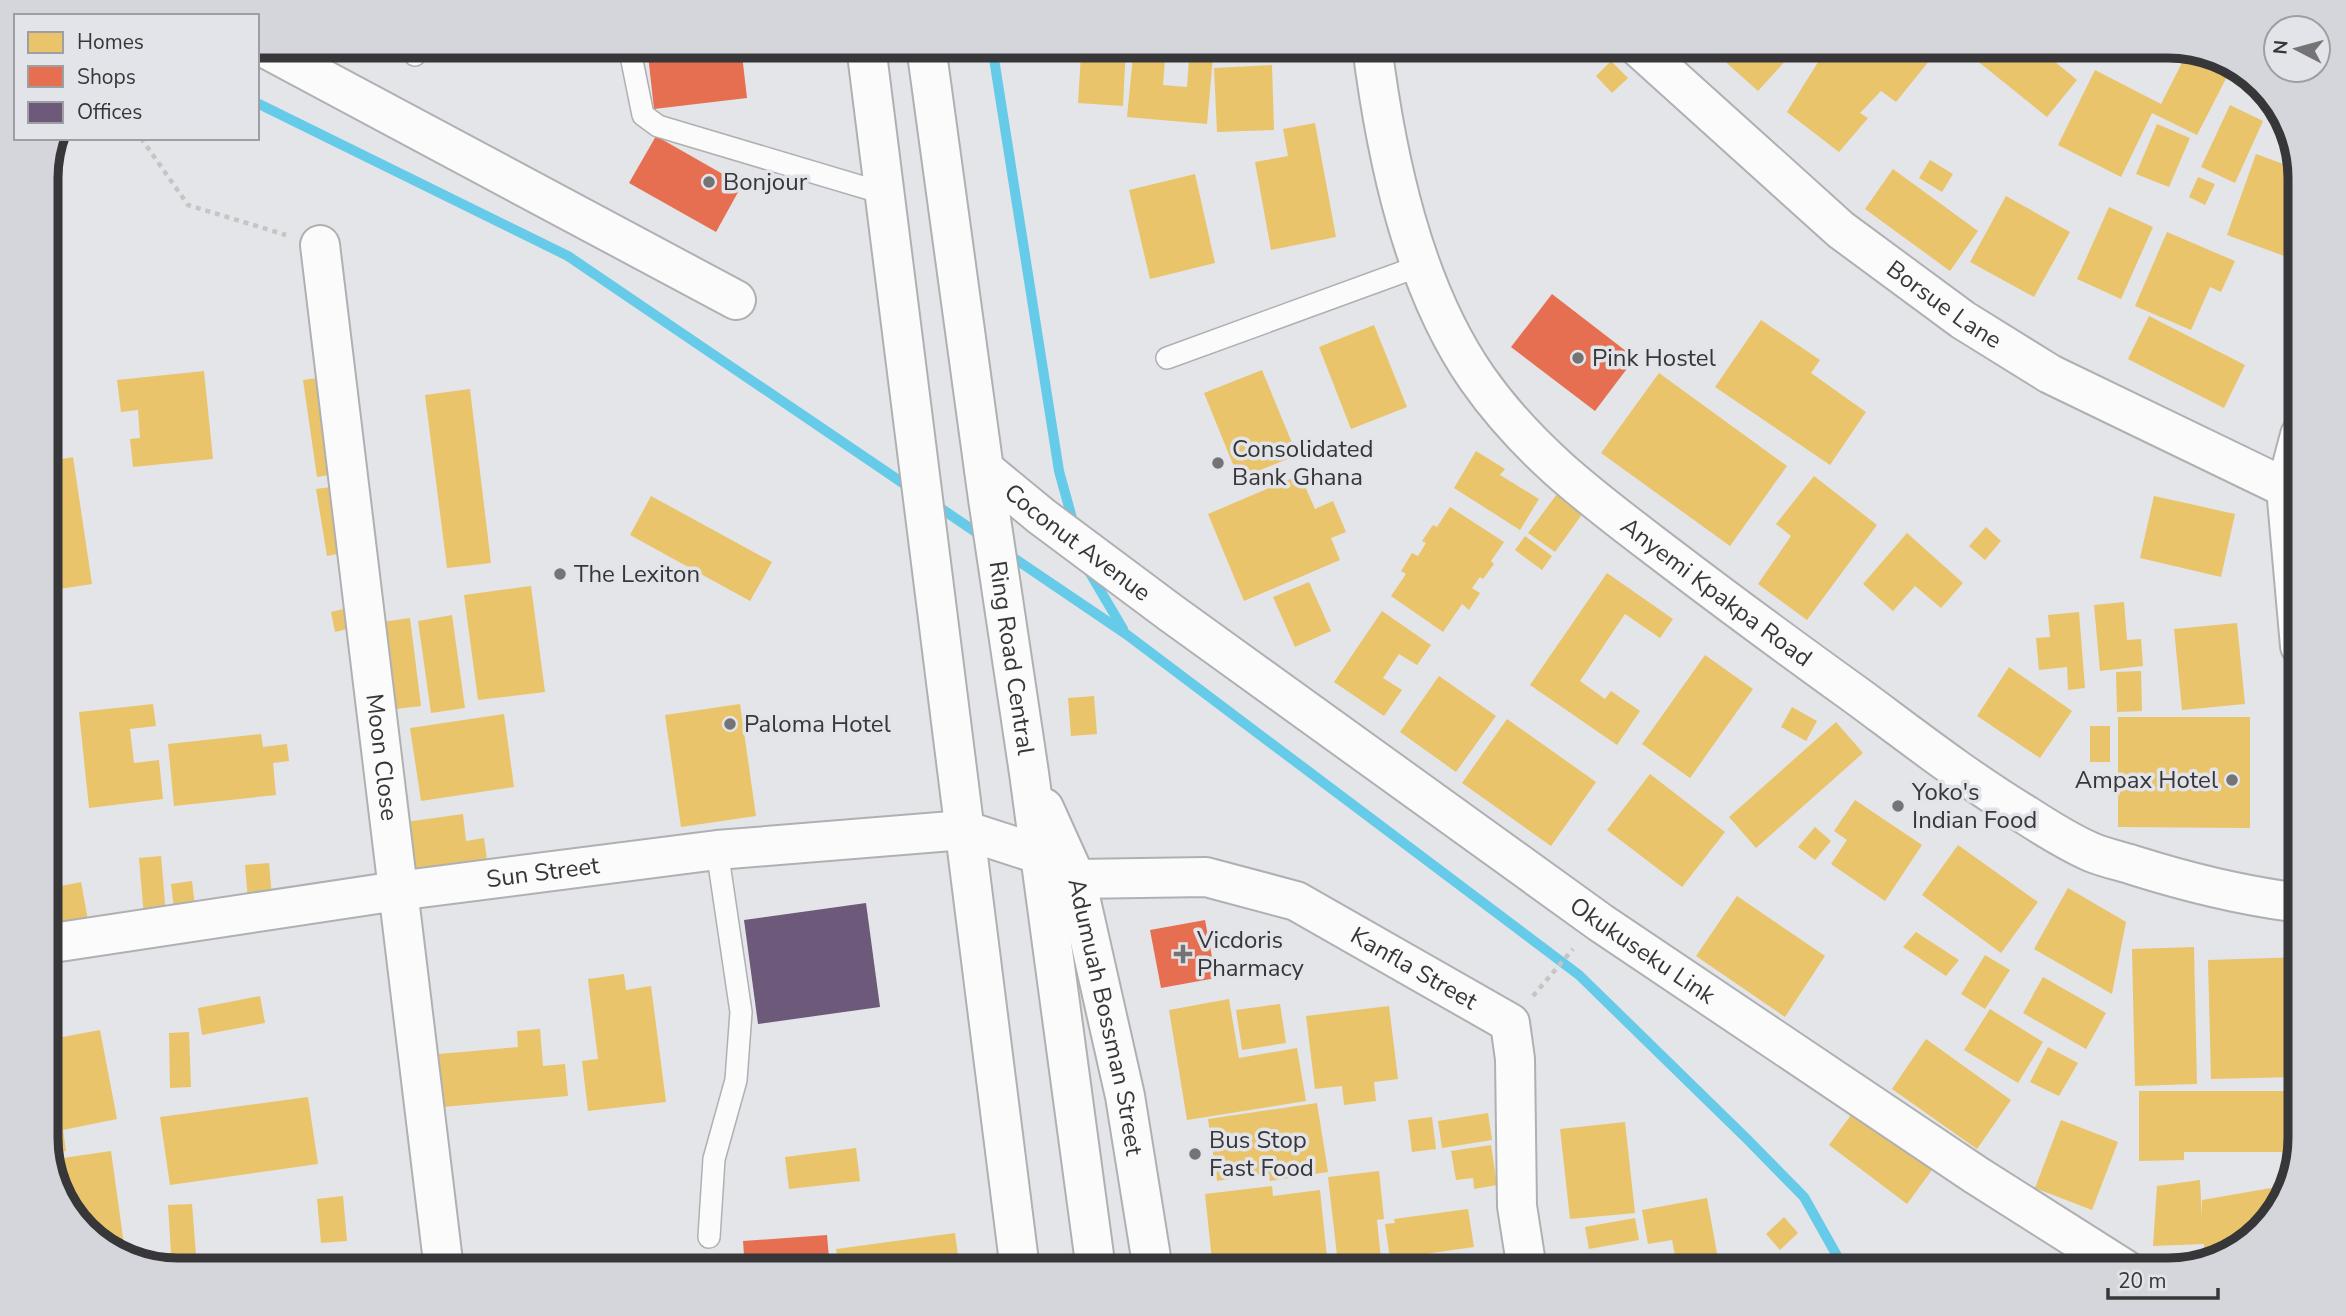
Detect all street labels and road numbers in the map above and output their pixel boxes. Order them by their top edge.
street label: Borsue Lane [1880,253,2008,356]
street label: Coconut Avenue [998,476,1157,609]
street label: Anyemi Kpakpa Road [1614,510,1818,674]
street label: Ring Road Central [981,559,1042,757]
street label: Moon Close [358,692,406,823]
street label: Sun Street [484,849,602,895]
street label: Adumuah Bossman Street [1060,875,1150,1158]
street label: Okukuseku Link [1563,890,1722,1012]
street label: Kanfla Street [1345,919,1484,1017]

